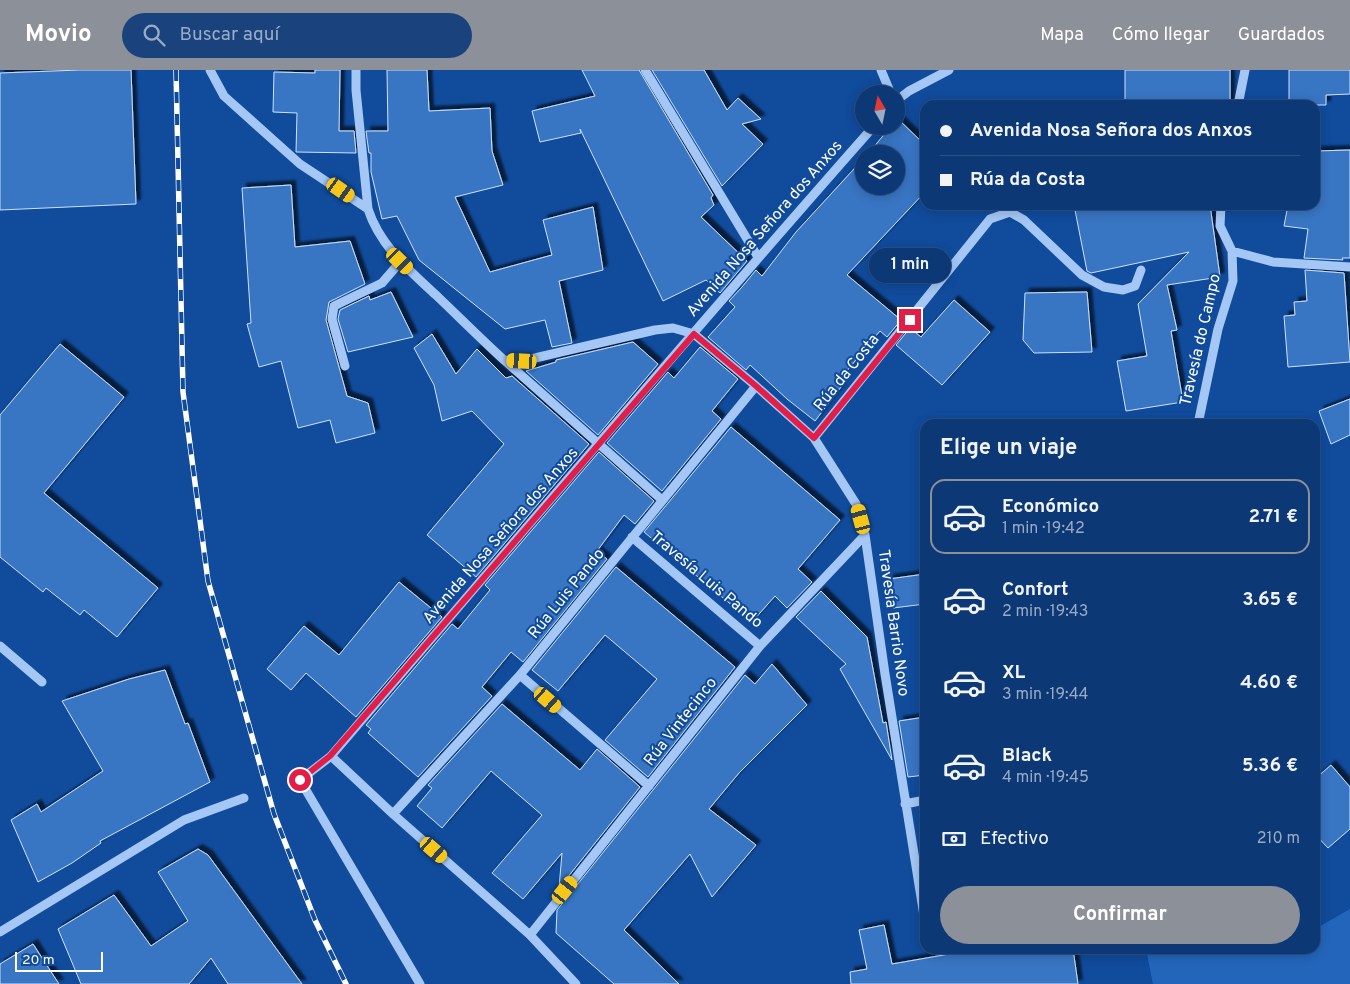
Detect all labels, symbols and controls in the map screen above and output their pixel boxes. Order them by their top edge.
search box [122,13,472,58]
text: Movio [25,20,92,50]
icon: search [140,21,168,49]
text: Buscar aquí [180,23,279,47]
text: Mapa [1040,24,1084,47]
text: Cómo llegar [1112,24,1210,47]
text: Guardados [1238,24,1325,47]
north arrow [855,85,905,135]
map controls [855,85,905,195]
text: Avenida Nosa Señora dos Anxos [970,119,1252,143]
street label: Avenida Nosa Señora dos Anxos [683,137,847,321]
button: layers [855,145,905,195]
text: Rúa da Costa [970,168,1085,192]
car [324,175,357,205]
car [383,245,416,277]
callout: 1 min [869,248,951,282]
text: 1 min [891,255,929,275]
street label: Travesía do Campo [1176,272,1226,408]
route end [899,309,921,331]
street label: Rúa da Costa [810,330,884,416]
car [506,353,537,369]
text: Elige un viaje [940,435,1077,462]
street label: Avenida Nosa Señora dos Anxos [419,444,583,628]
icon: car [942,494,987,539]
text: Económico [1002,495,1099,519]
car [849,503,872,535]
text: 2.71 € [1248,505,1298,529]
text: 1 min · 19:42 [1002,519,1085,539]
street label: Travesía Luis Pando [645,527,767,633]
street label: Rúa Luis Pando [524,545,610,643]
street label: Travesía Barrio Novo [873,548,913,698]
icon: car [942,577,987,622]
text: Confort [1002,578,1068,602]
text: 3.65 € [1242,588,1298,612]
text: 2 min · 19:43 [1002,602,1088,622]
icon: car [942,660,987,705]
text: XL [1002,661,1025,685]
text: 4.60 € [1240,671,1298,695]
street label: Rúa Vintecinco [640,673,722,770]
car [531,684,564,716]
text: 3 min · 19:44 [1002,685,1089,705]
icon: car [942,743,987,788]
text: Black [1002,744,1052,768]
text: 5.36 € [1242,754,1298,778]
text: 4 min · 19:45 [1002,768,1089,788]
route start [289,769,311,791]
icon: cash [940,825,968,853]
text: Efectivo [980,827,1049,851]
text: 210 m [1257,829,1300,849]
car [417,834,450,866]
car [549,874,580,906]
button: Confirmar [940,886,1300,944]
scale bar [15,949,102,972]
text: 20 m [22,952,55,969]

